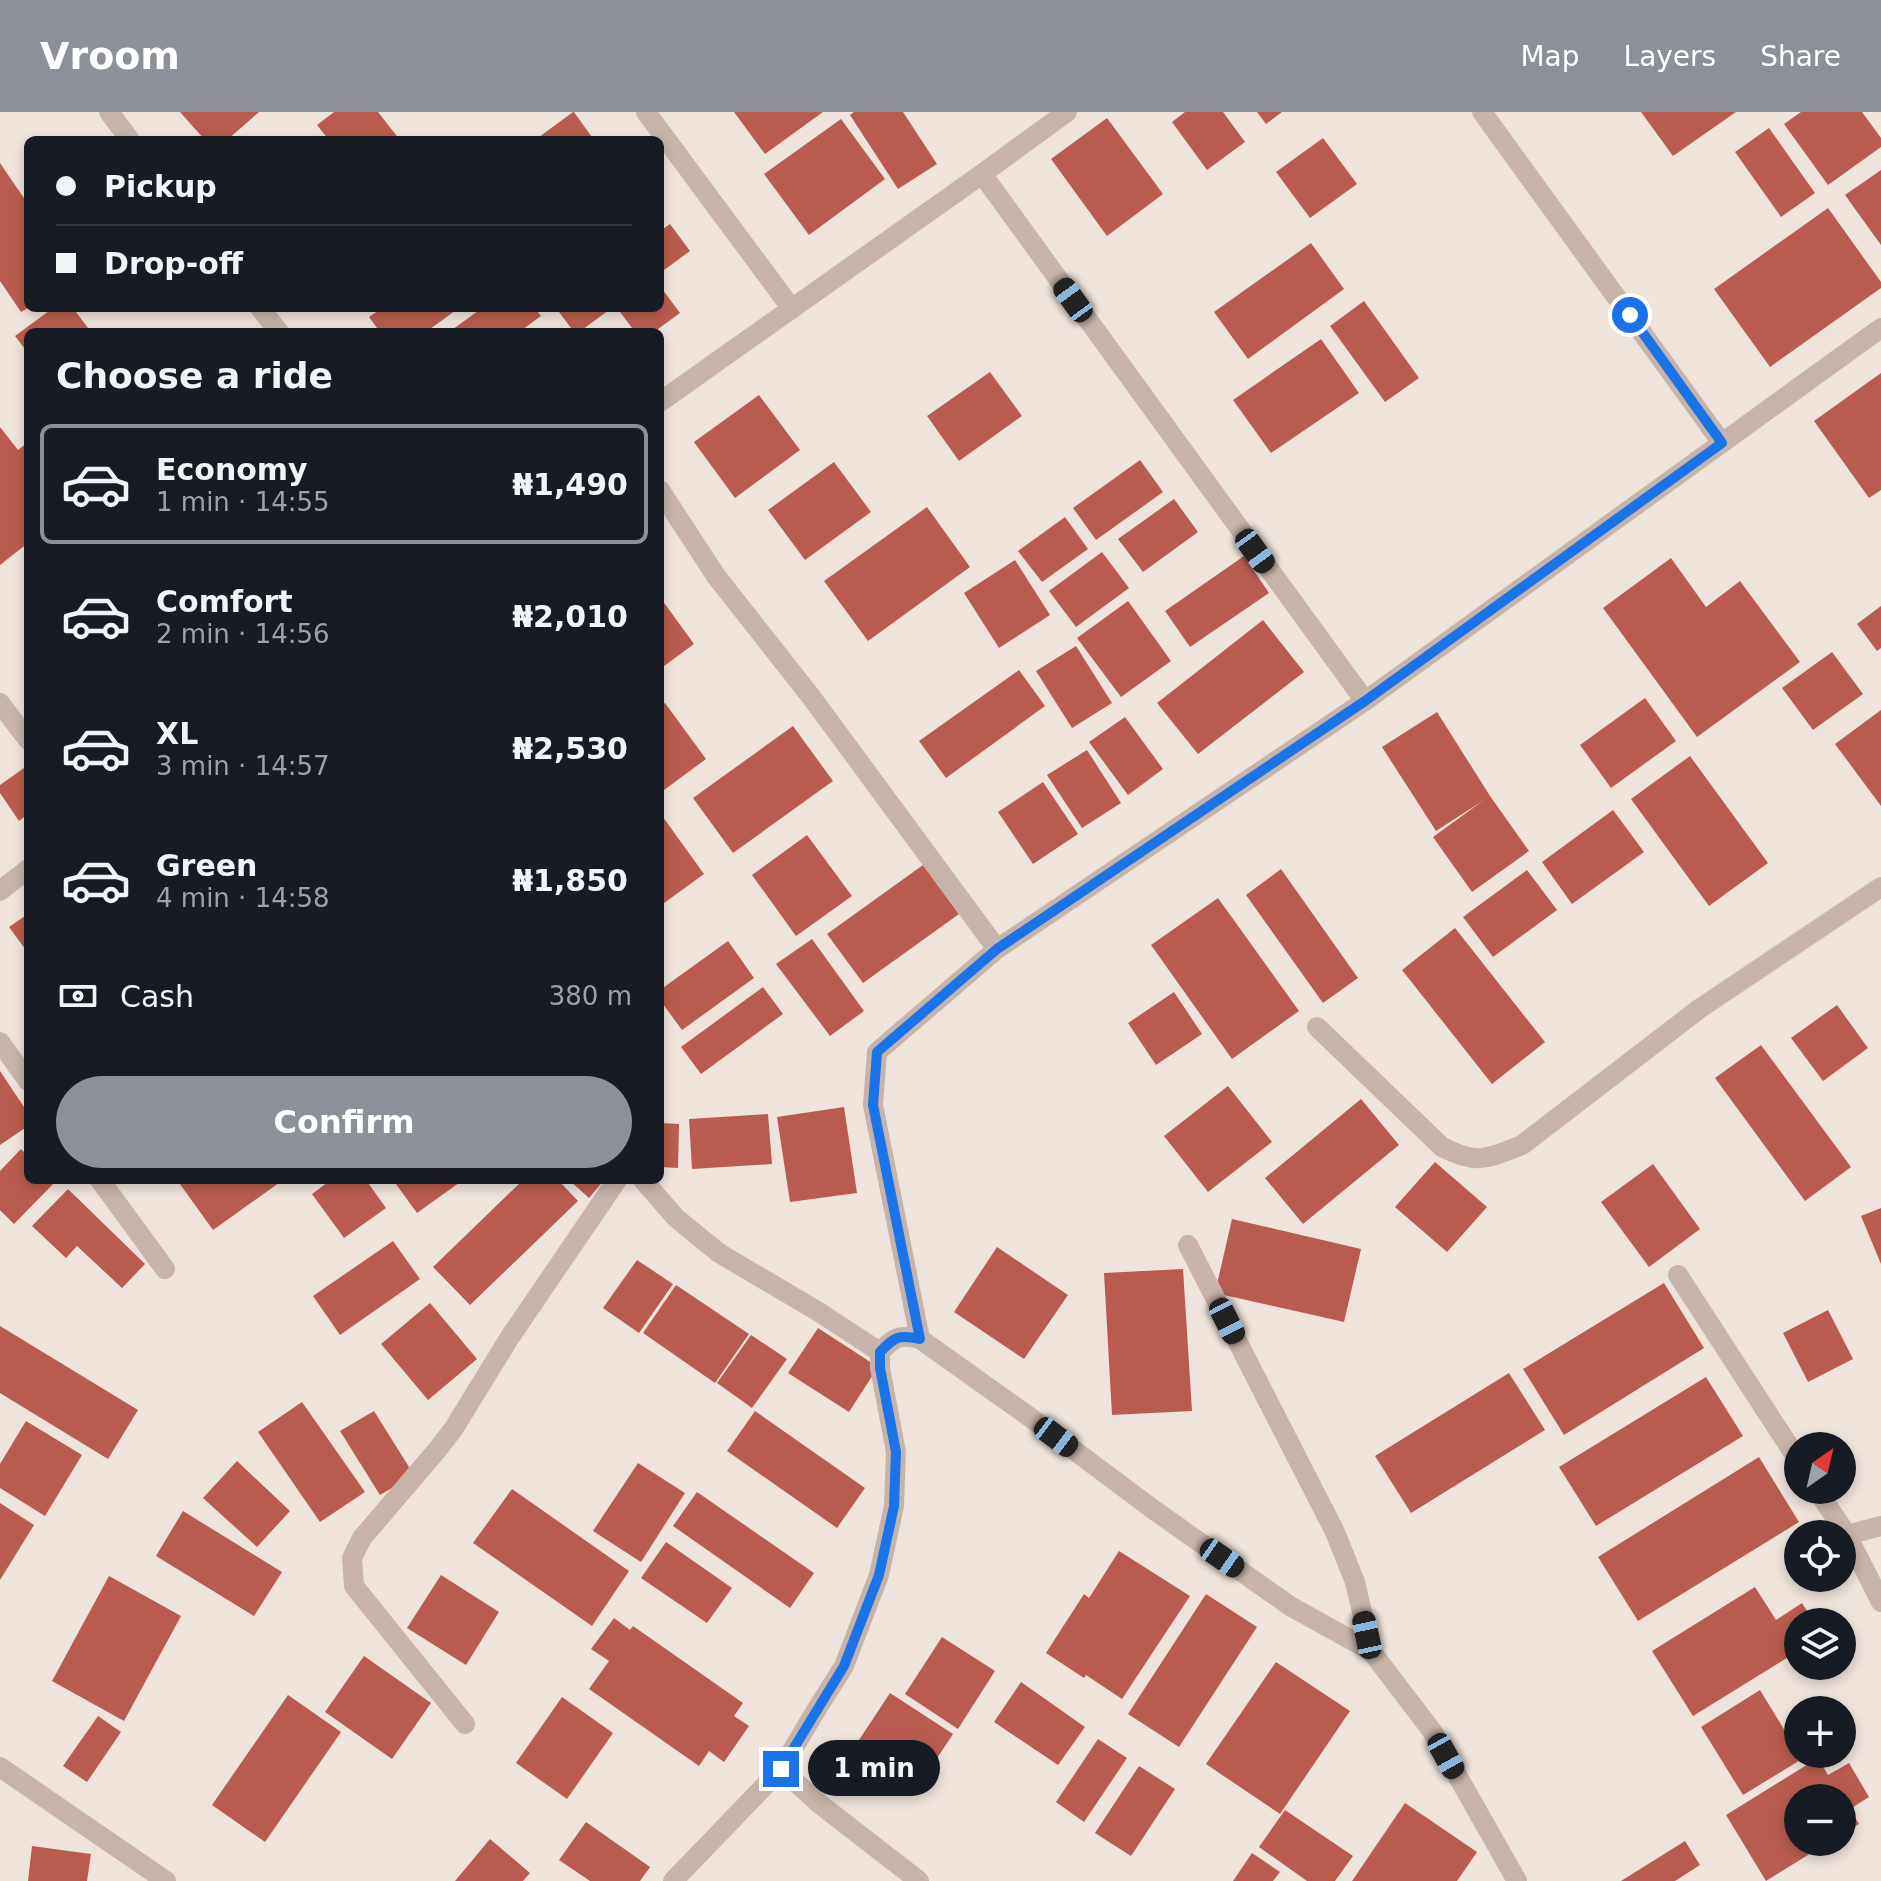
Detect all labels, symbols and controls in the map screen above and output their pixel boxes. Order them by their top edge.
text: Vroom [40,34,180,78]
text: Map [1520,40,1580,73]
text: Layers [1624,40,1716,73]
text: Share [1760,40,1841,73]
text: Pickup [104,169,217,204]
text: Drop-off [104,246,243,281]
car [1049,274,1097,326]
route start [1612,297,1648,333]
text: Choose a ride [56,355,333,396]
icon: car [60,448,132,520]
text: Economy [156,452,308,487]
text: ₦1,490 [512,467,628,502]
text: 1 min · 14:55 [156,487,330,517]
car [1231,525,1279,577]
icon: car [60,580,132,652]
text: Comfort [156,584,293,619]
text: ₦2,010 [512,599,628,634]
text: 2 min · 14:56 [156,619,330,649]
icon: car [60,712,132,784]
text: XL [156,716,198,751]
text: ₦2,530 [512,731,628,766]
text: 3 min · 14:57 [156,751,330,781]
icon: car [60,844,132,916]
text: Green [156,848,257,883]
text: ₦1,850 [512,863,628,898]
text: 4 min · 14:58 [156,883,330,913]
icon: cash [56,974,100,1018]
text: Cash [120,979,194,1014]
text: 380 m [549,981,632,1011]
button: Confirm [56,1076,632,1168]
car [1205,1294,1249,1348]
car [1030,1413,1082,1461]
north arrow [1784,1432,1856,1504]
map controls [1784,1432,1856,1856]
button: locate [1784,1520,1856,1592]
car [1195,1534,1249,1582]
button: layers [1784,1608,1856,1680]
car [1350,1609,1384,1661]
button: + [1784,1696,1856,1768]
car [1424,1729,1468,1783]
callout: 1 min [809,1741,941,1797]
route end [763,1751,799,1787]
text: 1 min [833,1753,915,1783]
button: − [1784,1784,1856,1856]

